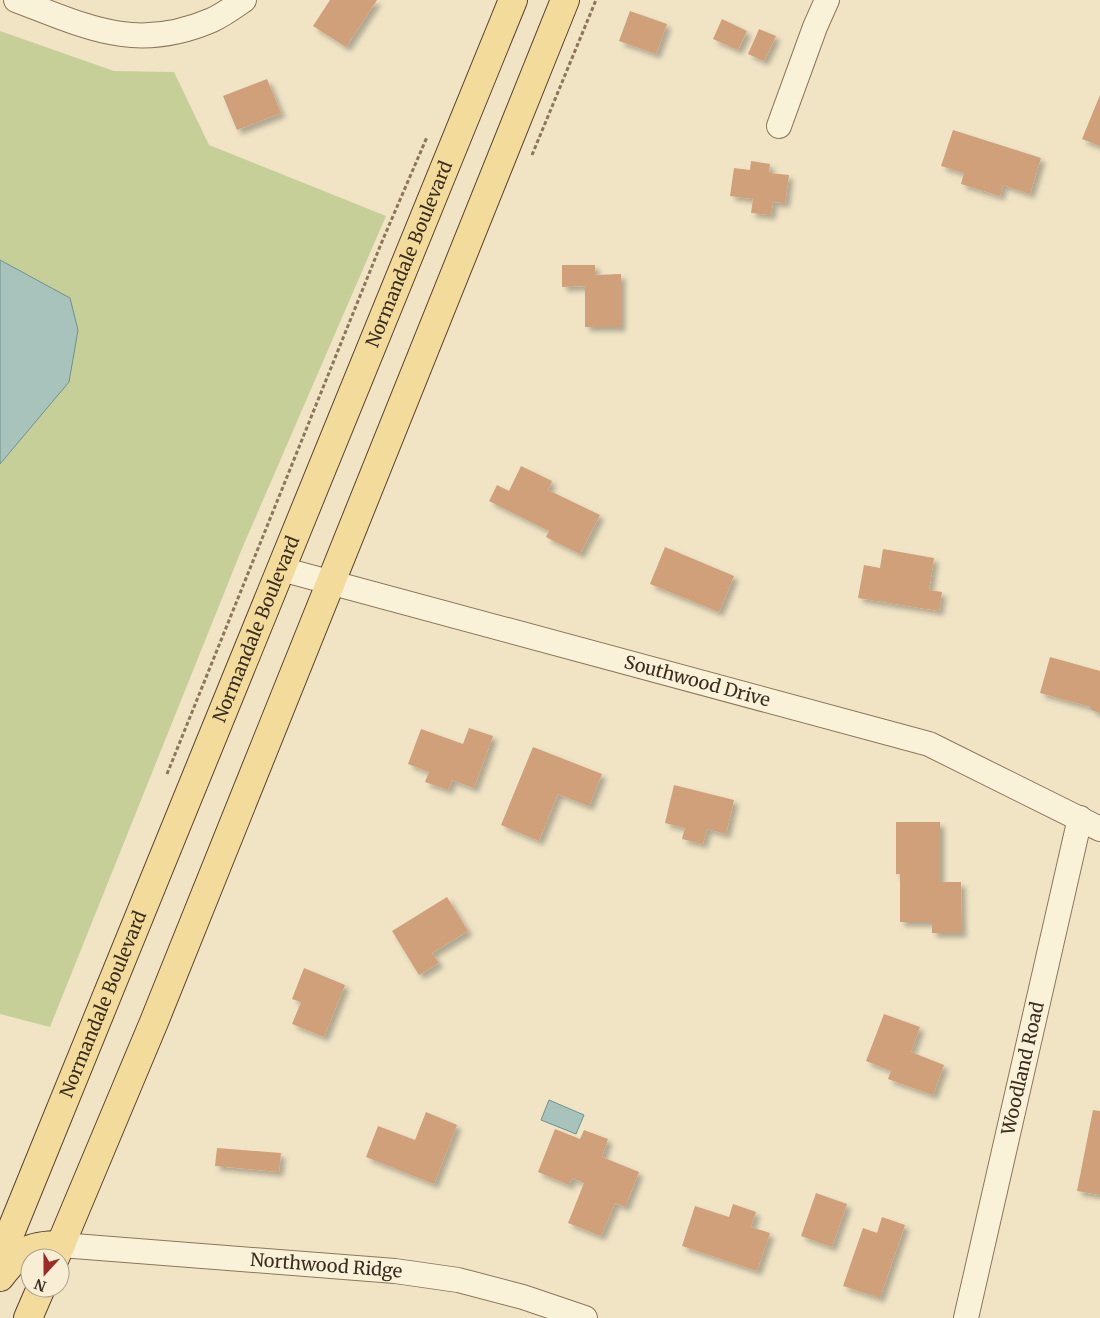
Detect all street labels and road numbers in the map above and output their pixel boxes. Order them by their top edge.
street label: Normandale Boulevard [361,157,457,351]
street label: Normandale Boulevard [208,532,304,726]
street label: Southwood Drive [622,650,773,712]
street label: Normandale Boulevard [55,907,151,1101]
street label: Woodland Road [996,999,1049,1138]
street label: Northwood Ridge [249,1248,404,1283]

